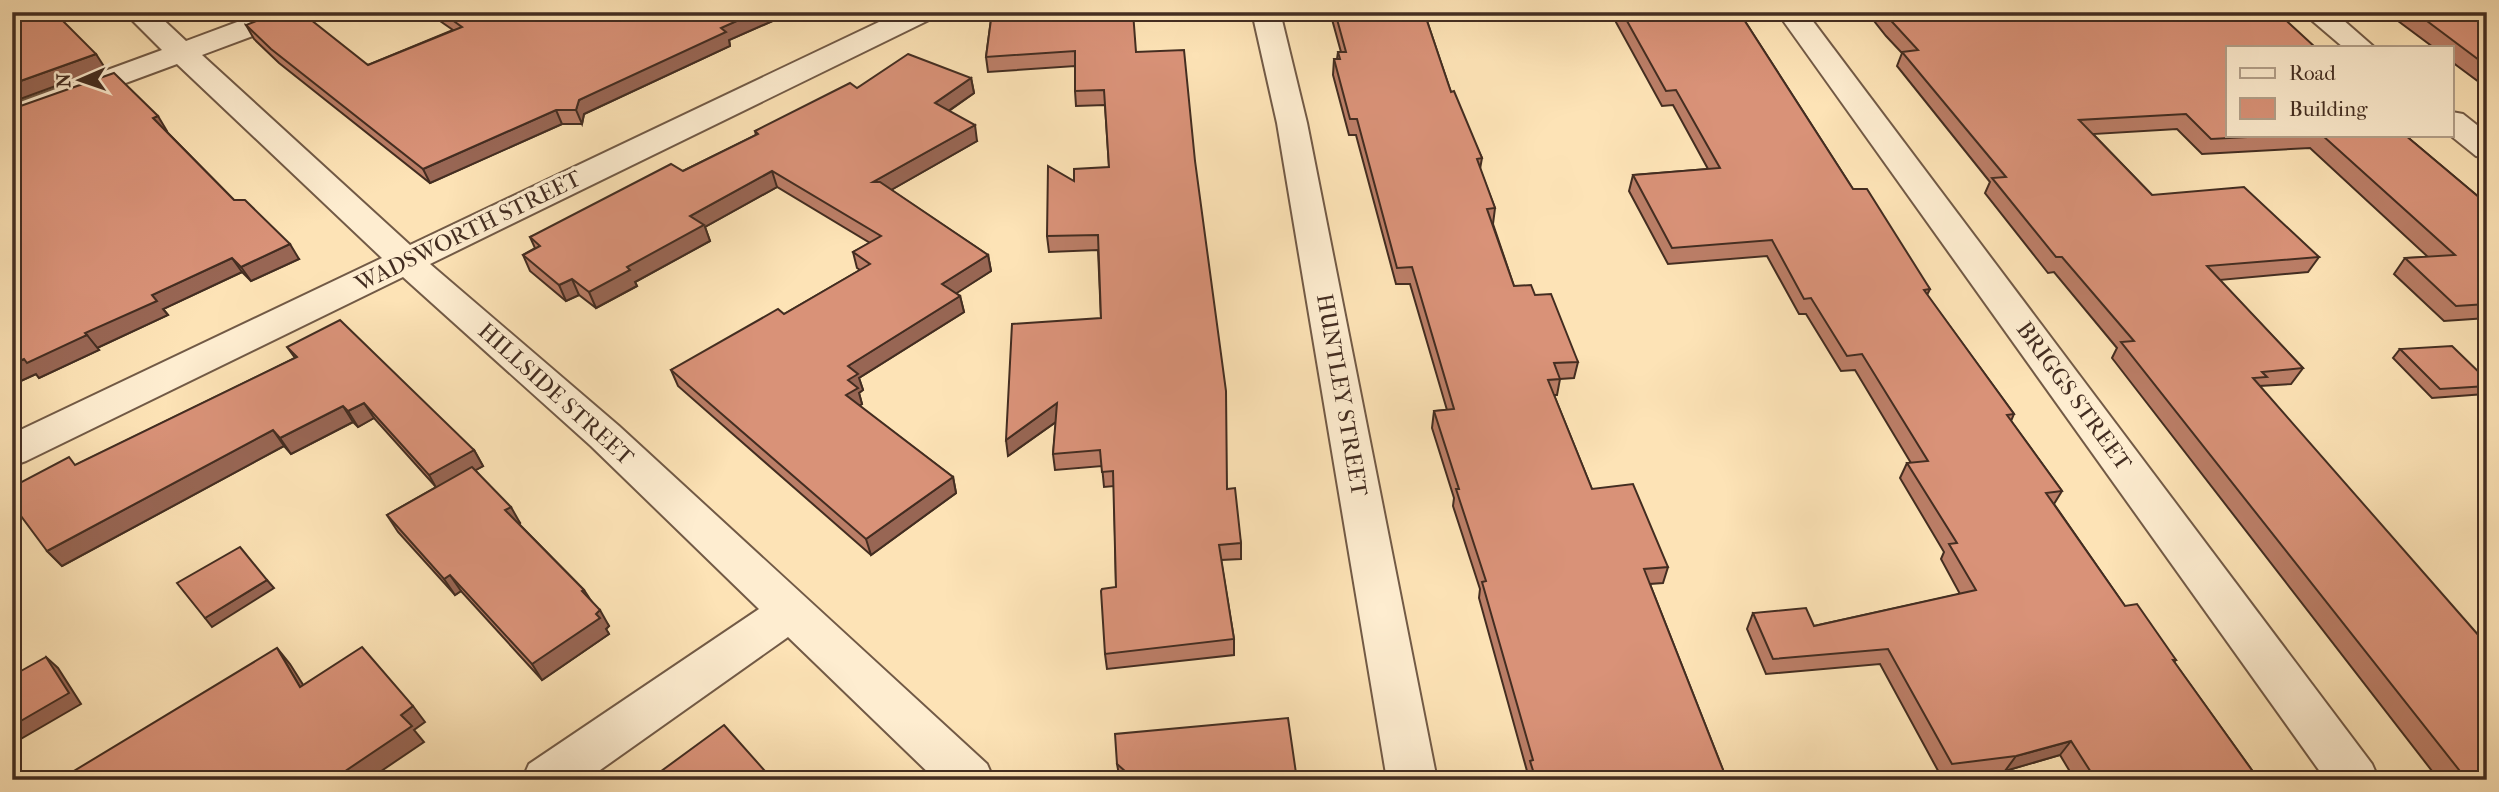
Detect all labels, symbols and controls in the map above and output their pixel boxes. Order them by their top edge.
north arrow [46,46,116,116]
legend [2226,46,2454,136]
text: Road [2289,61,2336,85]
text: N [53,72,75,88]
text: Building [2289,97,2368,121]
street label: WADSWORTH STREET [350,164,586,298]
street label: HUNTLEY STREET [1311,292,1373,499]
street label: BRIGGS STREET [2011,316,2137,476]
street label: HILLSIDE STREET [473,317,640,471]

